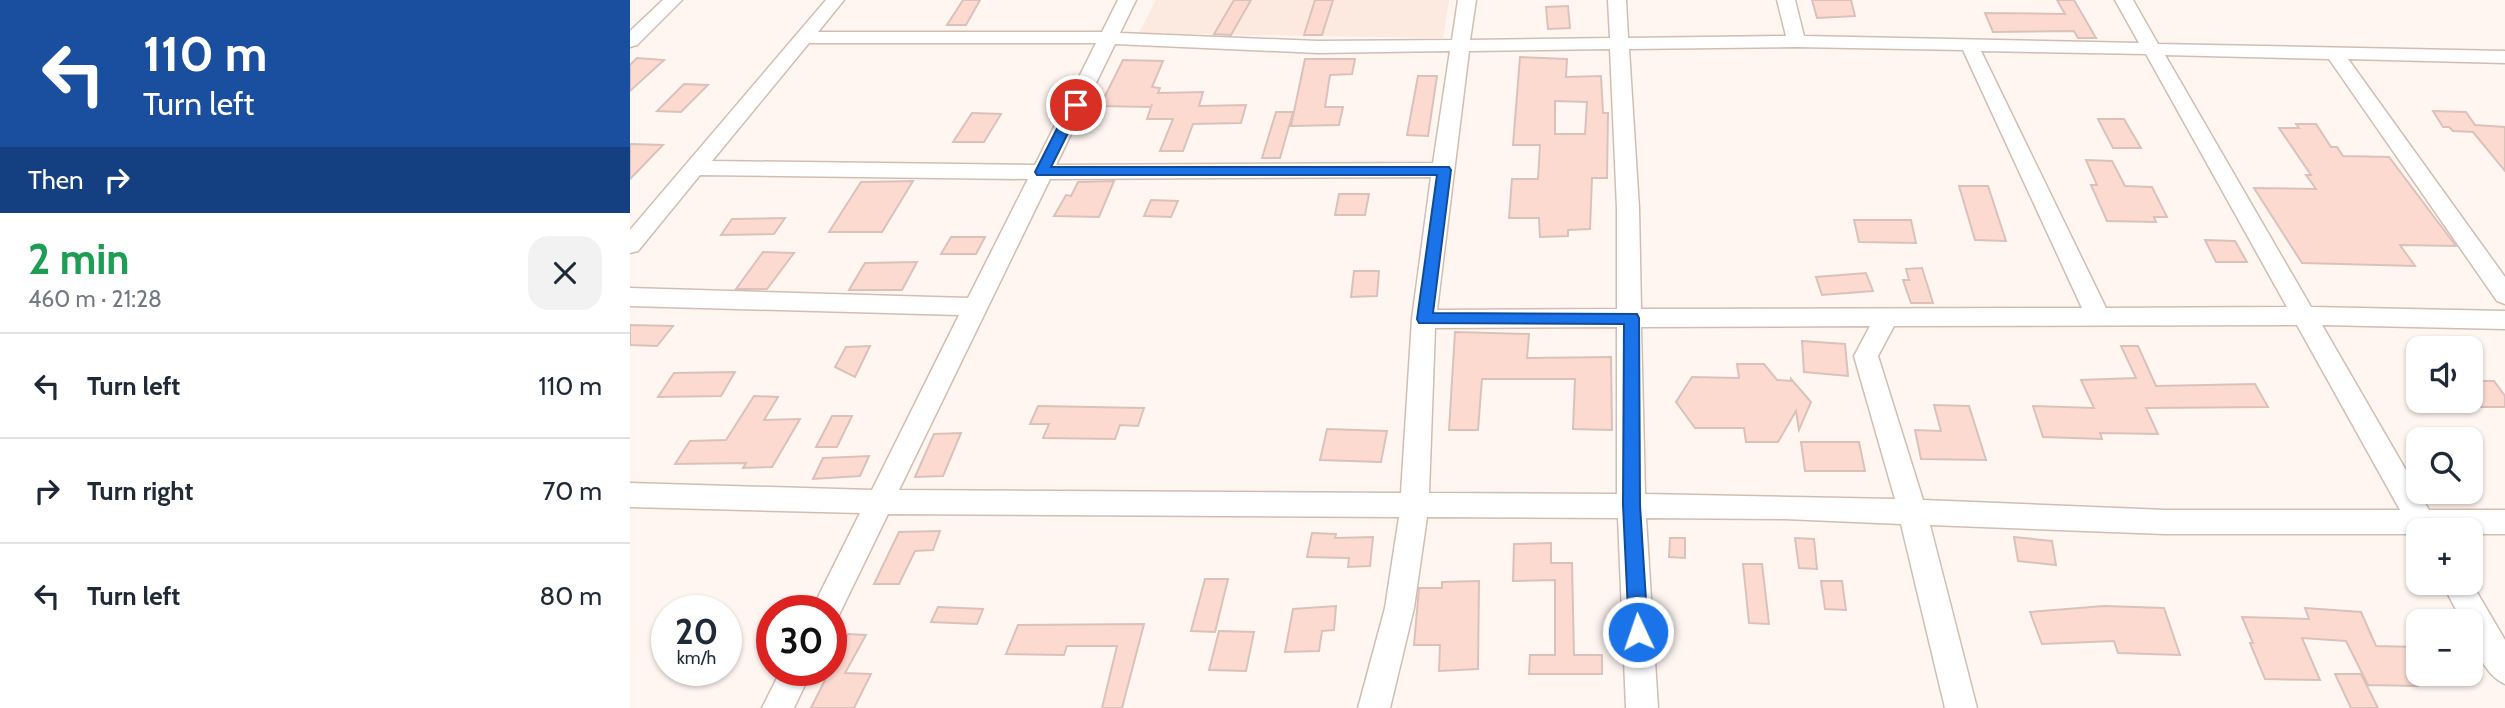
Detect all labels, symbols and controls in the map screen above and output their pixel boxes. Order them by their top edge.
text: 110 m [143,24,267,83]
icon: left [28,28,119,119]
pin [1046,75,1106,135]
text: Turn left [143,84,254,123]
icon: arrive [1057,86,1095,124]
icon: right [98,161,136,199]
text: Then [28,164,84,196]
text: 2 min [28,233,129,285]
button: close [528,236,602,310]
text: 460 m · 21:28 [28,285,162,313]
map controls [2406,336,2483,686]
button: sound [2406,336,2483,413]
icon: left [28,367,66,405]
text: Turn left [87,370,180,402]
text: 110 m [538,370,602,402]
button: search [2406,427,2483,504]
icon: right [28,472,66,510]
text: Turn right [87,475,193,507]
text: 70 m [542,475,602,507]
button: + [2406,518,2483,595]
icon: left [28,577,66,615]
text: Turn left [87,580,180,612]
text: 80 m [539,580,602,612]
speed limit sign: 30 [756,595,847,686]
position arrow [1601,595,1675,669]
button: − [2406,609,2483,686]
text: 20 [675,610,718,653]
text: km/h [677,647,716,669]

